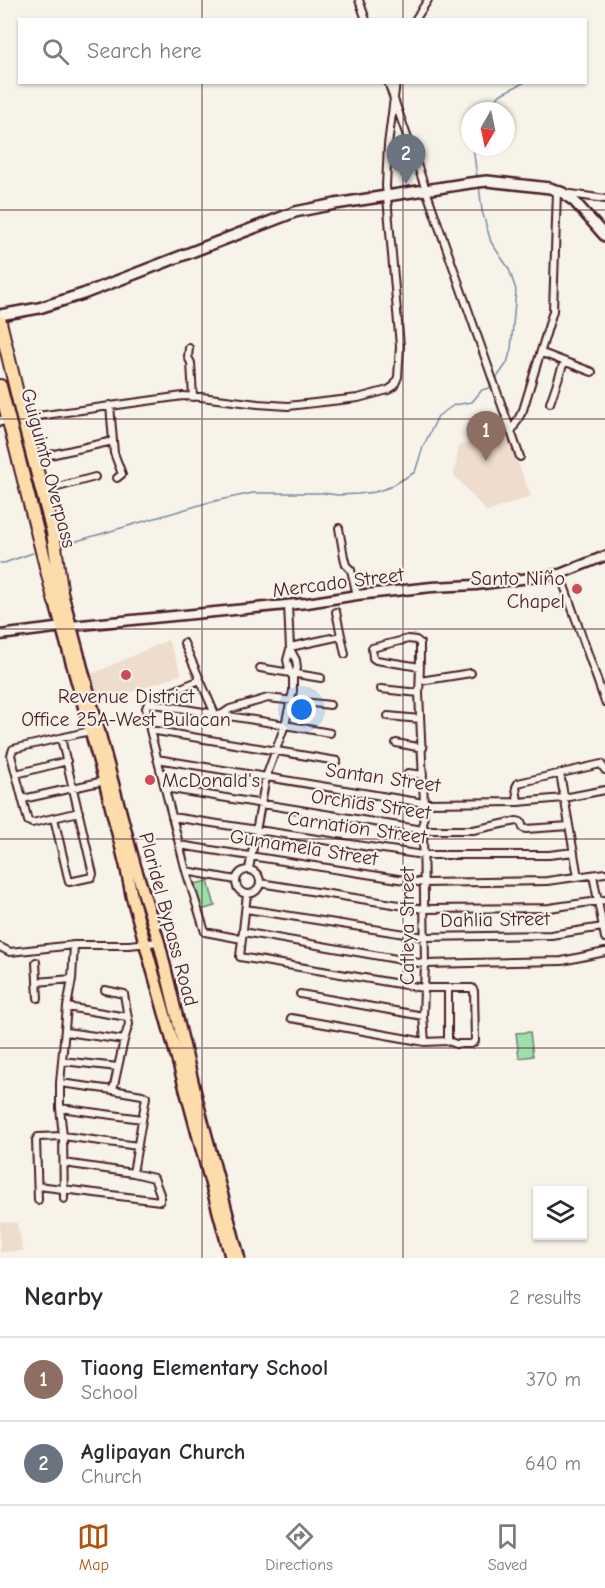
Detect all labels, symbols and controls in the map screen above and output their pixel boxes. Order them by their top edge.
search box [18,18,587,84]
icon: search [39,35,72,68]
text: Search here [87,38,202,64]
north arrow [461,102,515,156]
pin: 2 [386,134,426,184]
street label: Guiguinto Overpass [16,386,81,550]
pin: 1 [466,412,506,461]
street label: Mercado Street [271,563,406,602]
place label: Santo Niño Chapel [471,567,565,613]
marker: Santo Niño Chapel [570,582,584,596]
marker: Revenue District Office 25A-West Bulacan [119,668,133,682]
place label: Revenue District Office 25A-West Bulacan [21,685,231,731]
your location [287,695,316,724]
street label: Santan Street [324,758,443,797]
place label: McDonald's [162,769,260,792]
marker: McDonald's [143,773,157,787]
street label: Orchids Street [310,785,434,824]
street label: Carnation Street [286,806,429,849]
street label: Gumamela Street [228,824,381,871]
street label: Plaridel Bypass Road [134,830,203,1008]
street label: Catleya Street [396,866,419,985]
street label: Dahlia Street [440,907,551,932]
map controls [533,1186,587,1240]
button: layers [533,1186,587,1240]
text: Nearby [24,1282,103,1312]
text: 2 results [509,1286,581,1309]
text: Tiaong Elementary School [81,1355,328,1381]
text: 1 [40,1368,47,1391]
text: 370 m [526,1368,581,1391]
text: School [81,1381,138,1404]
text: Aglipayan Church [81,1439,245,1465]
text: 2 [39,1452,48,1475]
text: 640 m [525,1452,581,1475]
text: Church [81,1465,142,1488]
tab: Map [77,1520,110,1574]
tab: Directions [265,1520,333,1574]
tab: Saved [488,1520,528,1574]

